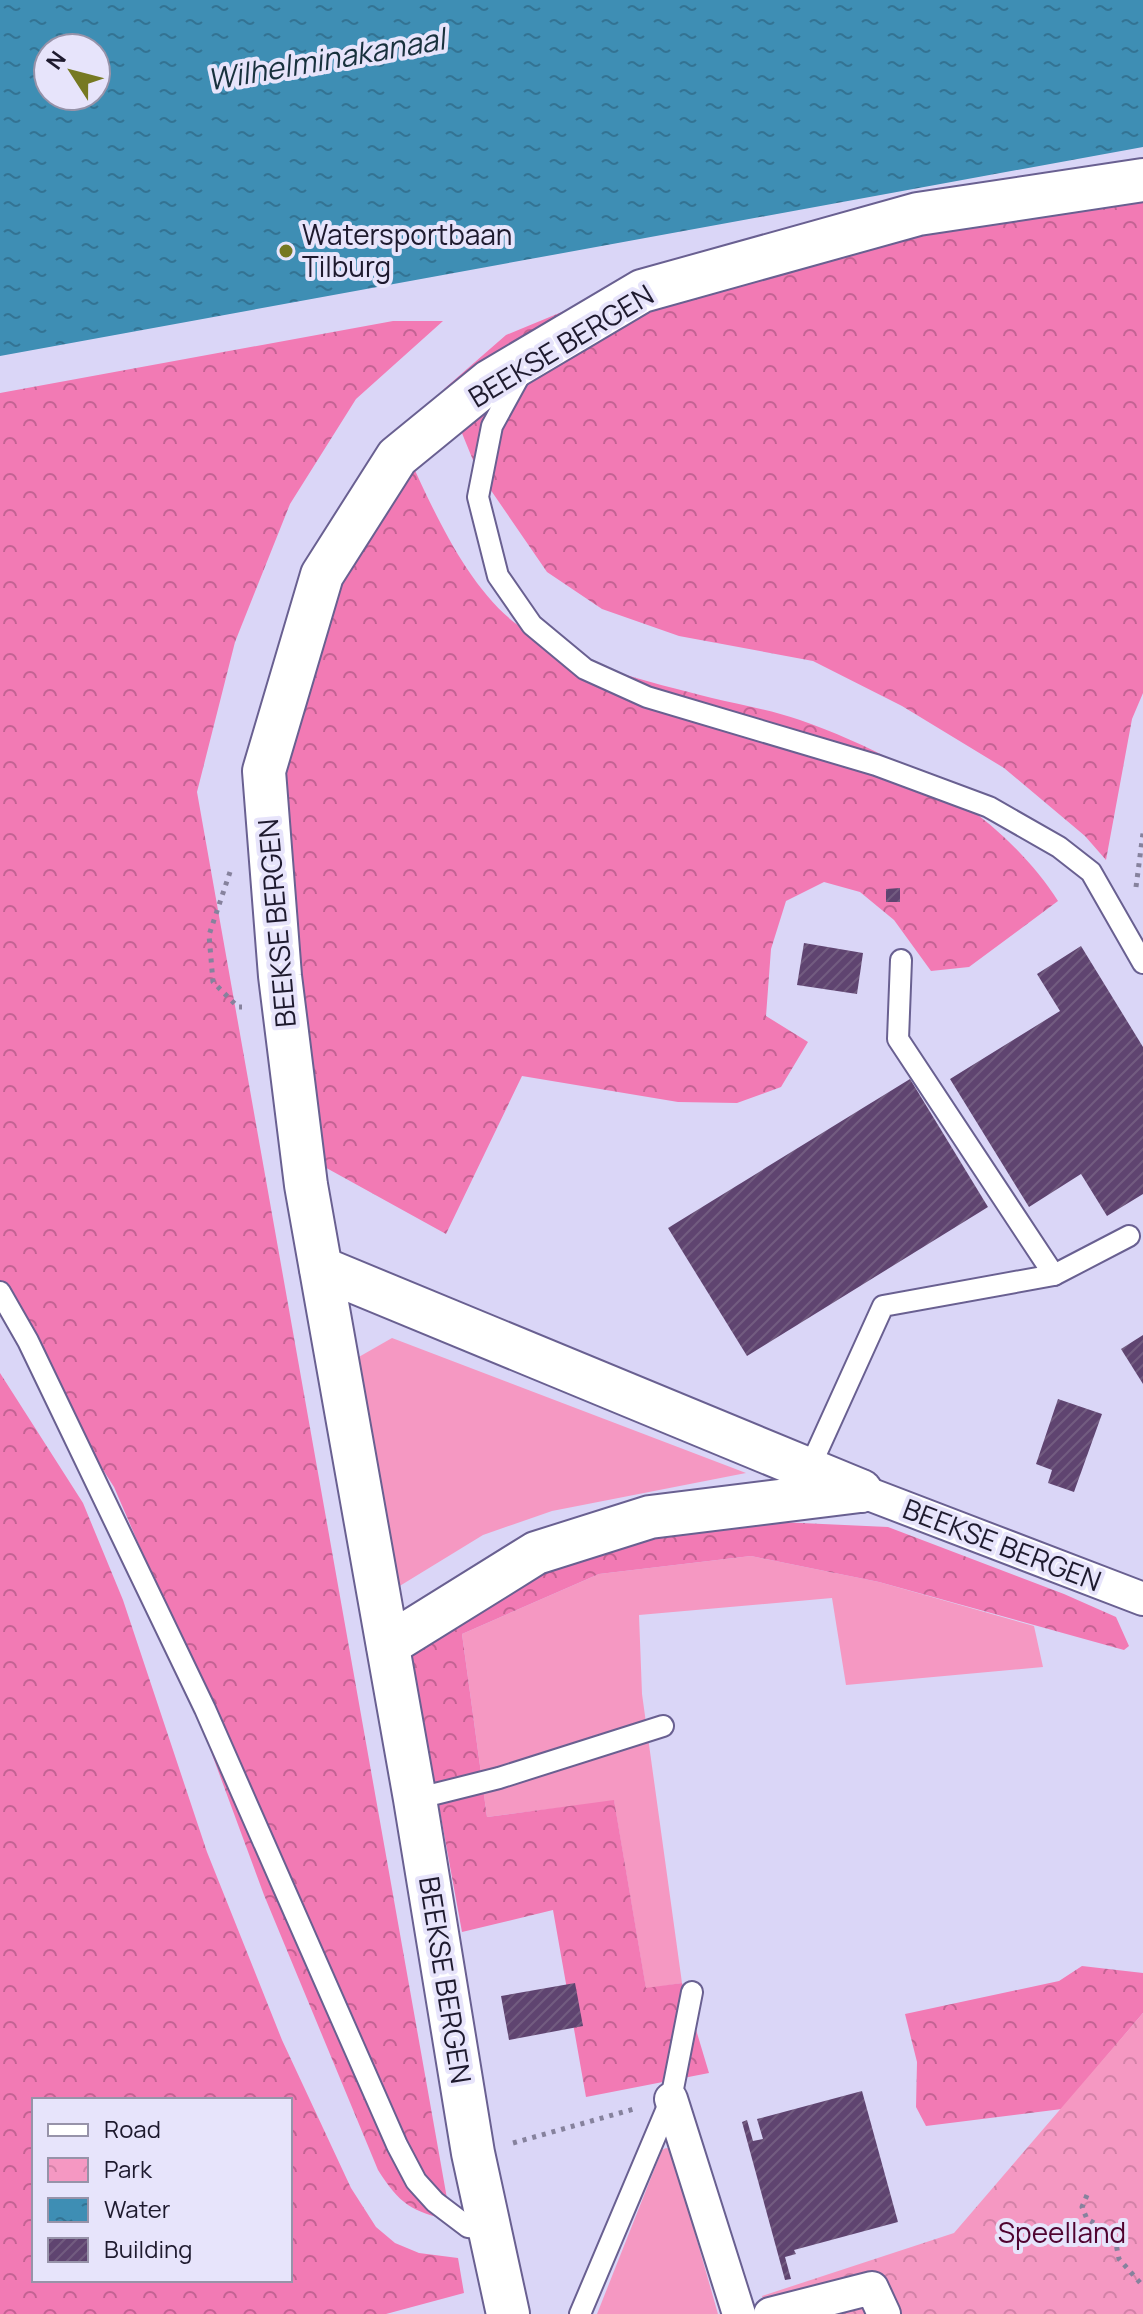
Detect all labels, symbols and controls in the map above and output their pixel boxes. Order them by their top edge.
water label: Wilhelminakanaal [204,17,452,100]
north arrow [32,32,112,112]
text: N [39,45,73,75]
place label: Watersportbaan Tilburg [302,215,513,285]
marker: Watersportbaan Tilburg [277,242,295,260]
street label: BEEKSE BERGEN [461,275,660,415]
street label: BEEKSE BERGEN [248,817,304,1029]
street label: BEEKSE BERGEN [898,1489,1107,1599]
street label: BEEKSE BERGEN [411,1873,481,2086]
legend [32,2098,292,2282]
text: Road [104,2112,161,2145]
text: Park [104,2152,153,2185]
text: Water [104,2192,171,2225]
park label: Speelland [998,2213,1126,2251]
text: Building [104,2232,192,2265]

